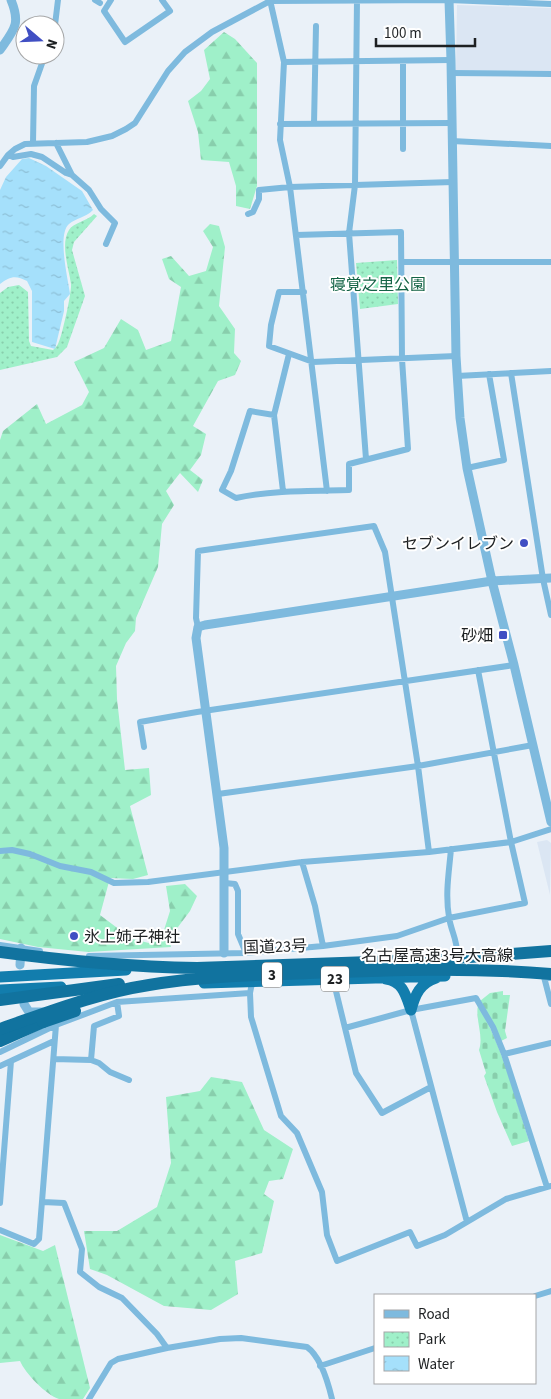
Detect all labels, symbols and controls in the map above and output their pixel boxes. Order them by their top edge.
north arrow [15,15,65,65]
scale bar [376,15,475,47]
text: 100 m [384,23,422,44]
text: N [40,36,62,52]
park label: 寝覚之里公園 [330,274,426,296]
place label: セブンイレブン [402,533,514,555]
marker: セブンイレブン [518,537,530,549]
place label: 砂畑 [461,625,493,647]
marker: 砂畑 [497,629,509,641]
place label: 氷上姉子神社 [84,926,180,948]
marker: 氷上姉子神社 [68,930,80,942]
street label: 国道23号 [243,935,307,959]
street label: 名古屋高速3号大高線 [361,945,513,967]
road number: 3 [262,962,282,988]
road number: 23 [321,966,349,992]
legend [374,1294,536,1384]
text: Road [418,1304,450,1325]
text: Park [418,1329,447,1350]
text: Water [418,1354,455,1375]

